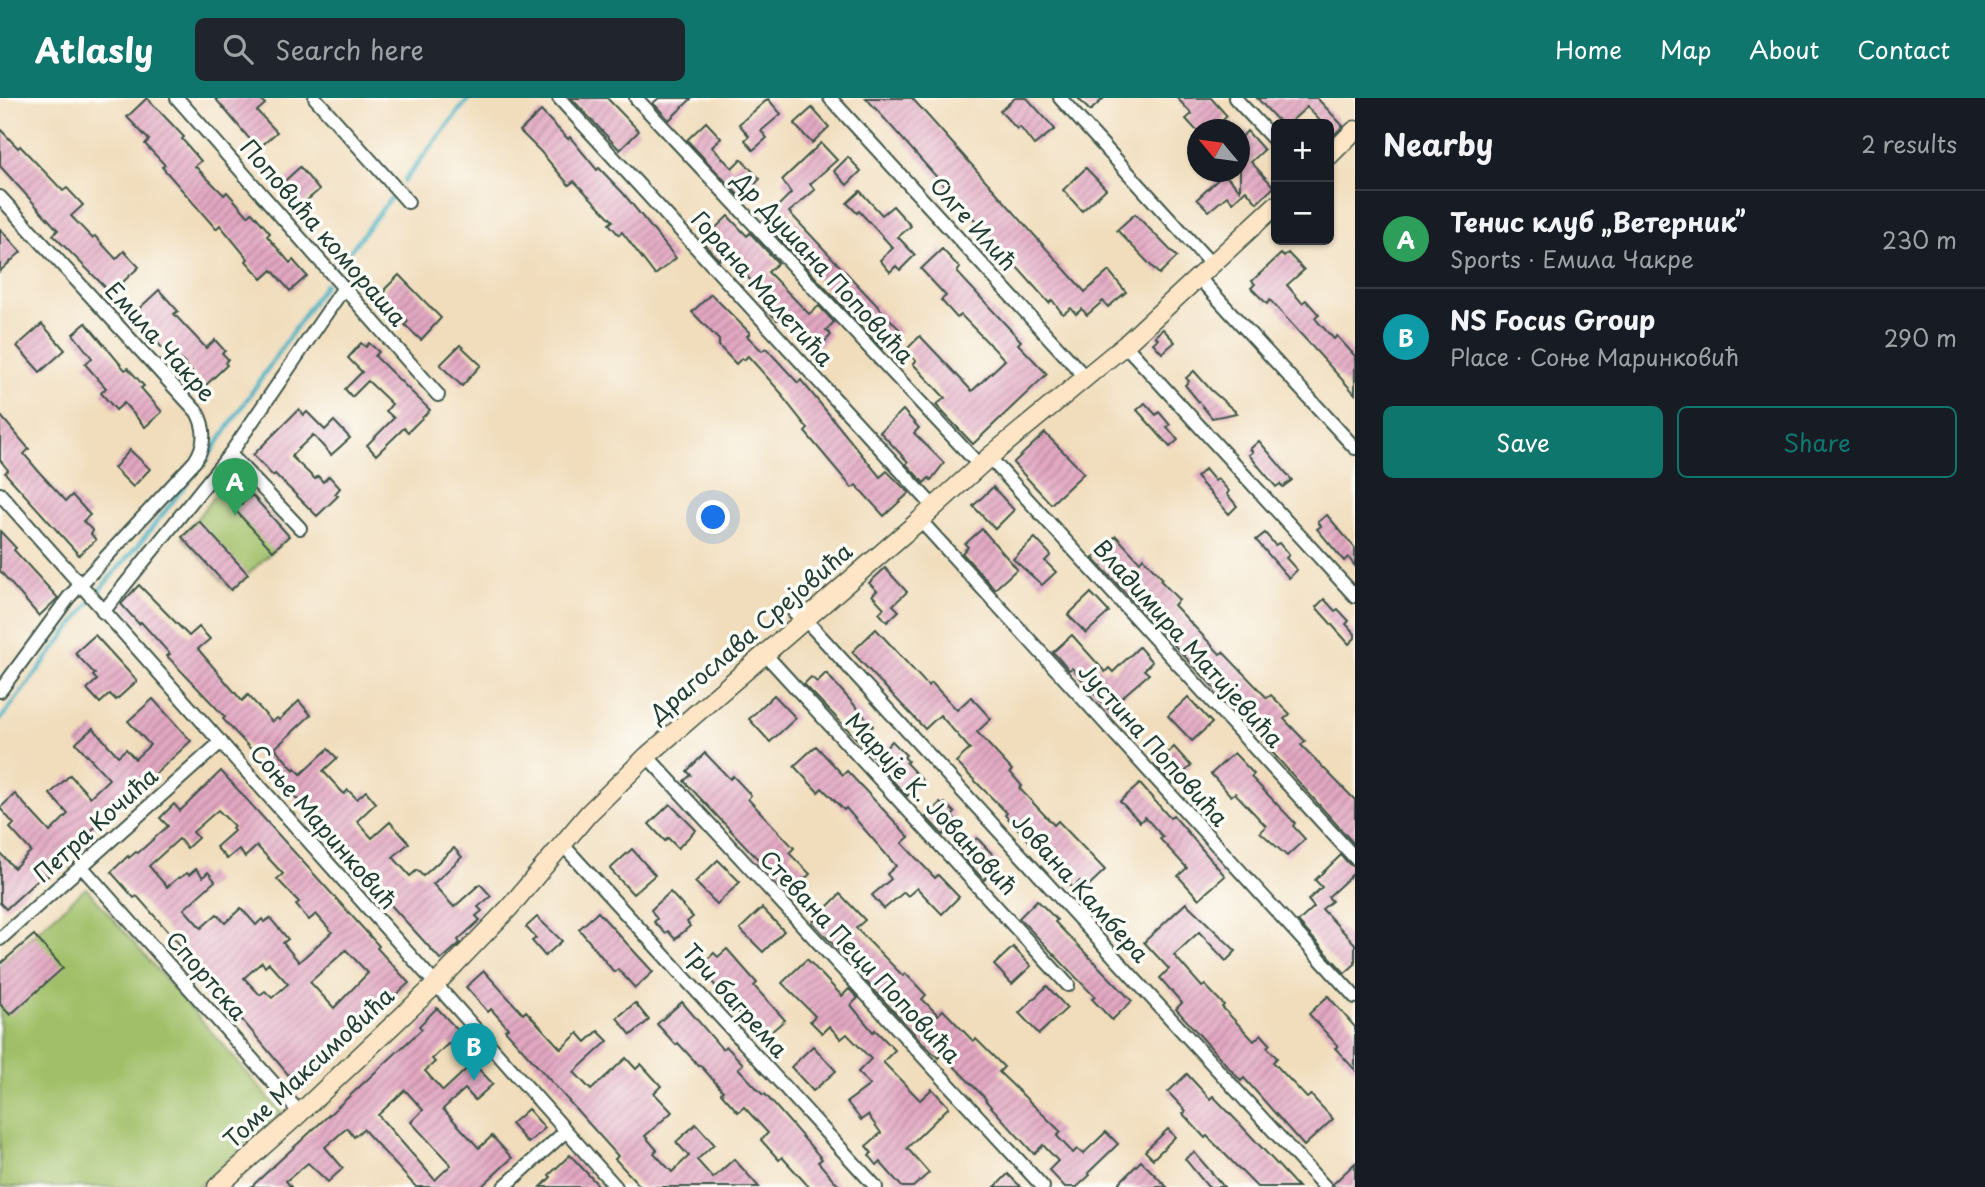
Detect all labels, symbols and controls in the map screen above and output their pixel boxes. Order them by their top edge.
search box [195,18,685,81]
text: Atlasly [35,24,153,74]
icon: search [219,30,257,68]
text: Search here [275,30,424,69]
text: Home [1555,31,1622,67]
text: Map [1660,31,1711,67]
text: About [1749,31,1819,67]
text: Contact [1857,31,1950,67]
north arrow [1187,119,1250,182]
map controls [1271,119,1334,245]
button: + [1271,119,1334,182]
text: Nearby [1383,121,1493,166]
text: 2 results [1861,126,1957,161]
street label: Поповића комораша [233,131,416,334]
street label: Др Душана Поповића [725,162,923,371]
street label: Олге Илић [922,168,1026,278]
button: − [1271,182,1334,245]
street label: Горана Малетића [684,202,843,374]
text: Тенис клуб „Ветерник” [1450,202,1745,241]
text: A [1397,222,1415,257]
text: 230 m [1882,222,1957,257]
text: Sports · Емила Чакре [1450,241,1694,276]
street label: Емила Чакре [97,273,225,409]
text: NS Focus Group [1450,300,1655,339]
text: B [1398,320,1414,355]
text: 290 m [1884,320,1957,355]
text: Place · Соње Маринковић [1450,339,1739,374]
button: Save [1383,406,1663,478]
button: Share [1677,406,1957,478]
pin: A [212,458,258,516]
your location [696,500,730,534]
street label: Владимира Матијевића [1086,531,1293,755]
street label: Драгослава Срејовића [640,533,860,731]
street label: Јустина Поповића [1071,654,1238,834]
street label: Марије К. Јовановић [838,704,1026,902]
street label: Соње Маринковић [242,736,406,916]
street label: Петра Кочића [25,758,166,890]
street label: Јована Камбера [1004,804,1159,970]
street label: Стевана Пеци Поповића [753,841,970,1071]
street label: Спортска [158,923,256,1028]
street label: Три багрема [675,935,797,1065]
street label: Томе Максимовића [215,978,402,1156]
pin: B [451,1023,497,1081]

